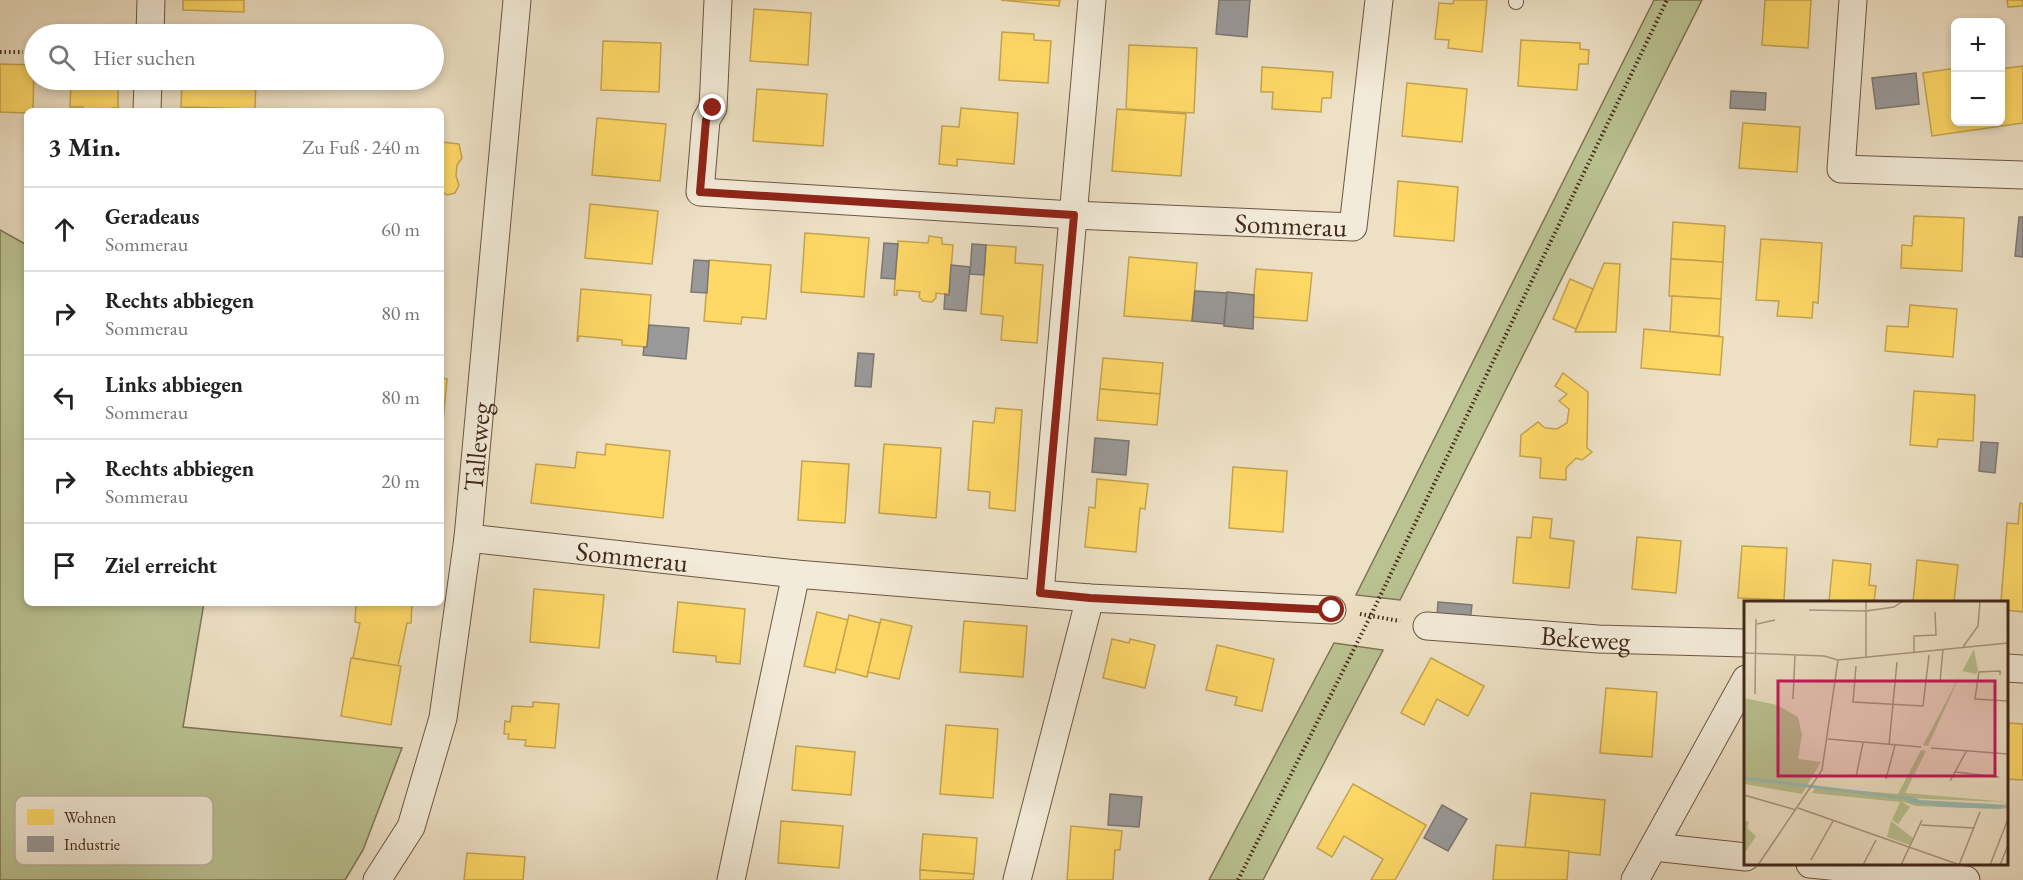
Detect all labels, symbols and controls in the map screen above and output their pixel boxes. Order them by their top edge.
map controls [1951,18,2005,126]
button: + [1951,18,2005,72]
search box [24,24,444,90]
icon: search [45,41,78,74]
text: Hier suchen [93,43,196,72]
button: − [1951,72,2005,126]
route end [699,94,725,120]
text: 3 Min. [48,130,121,164]
text: Zu Fuß · 240 m [302,134,420,160]
text: Geradeaus [105,202,199,231]
street label: Sommerau [1234,204,1348,244]
icon: ahead [48,213,81,246]
text: 60 m [381,216,420,242]
text: Sommerau [105,231,188,257]
text: Rechts abbiegen [105,286,254,315]
icon: right [48,297,81,330]
text: 80 m [381,300,420,326]
text: Sommerau [105,315,188,341]
text: Links abbiegen [105,370,243,399]
icon: left [48,381,81,414]
text: 80 m [381,384,420,410]
text: Sommerau [105,399,188,425]
street label: Talleweg [455,400,498,493]
text: Rechts abbiegen [105,454,254,483]
icon: right [48,465,81,498]
text: 20 m [381,468,420,494]
text: Sommerau [105,483,188,509]
street label: Sommerau [574,532,690,580]
icon: arrive [48,549,81,582]
text: Ziel erreicht [105,551,217,580]
route start [1318,596,1344,622]
inset map [1744,601,2008,865]
street label: Bekeweg [1539,617,1631,657]
legend [15,796,213,865]
text: Wohnen [64,807,117,828]
text: Industrie [64,834,120,855]

